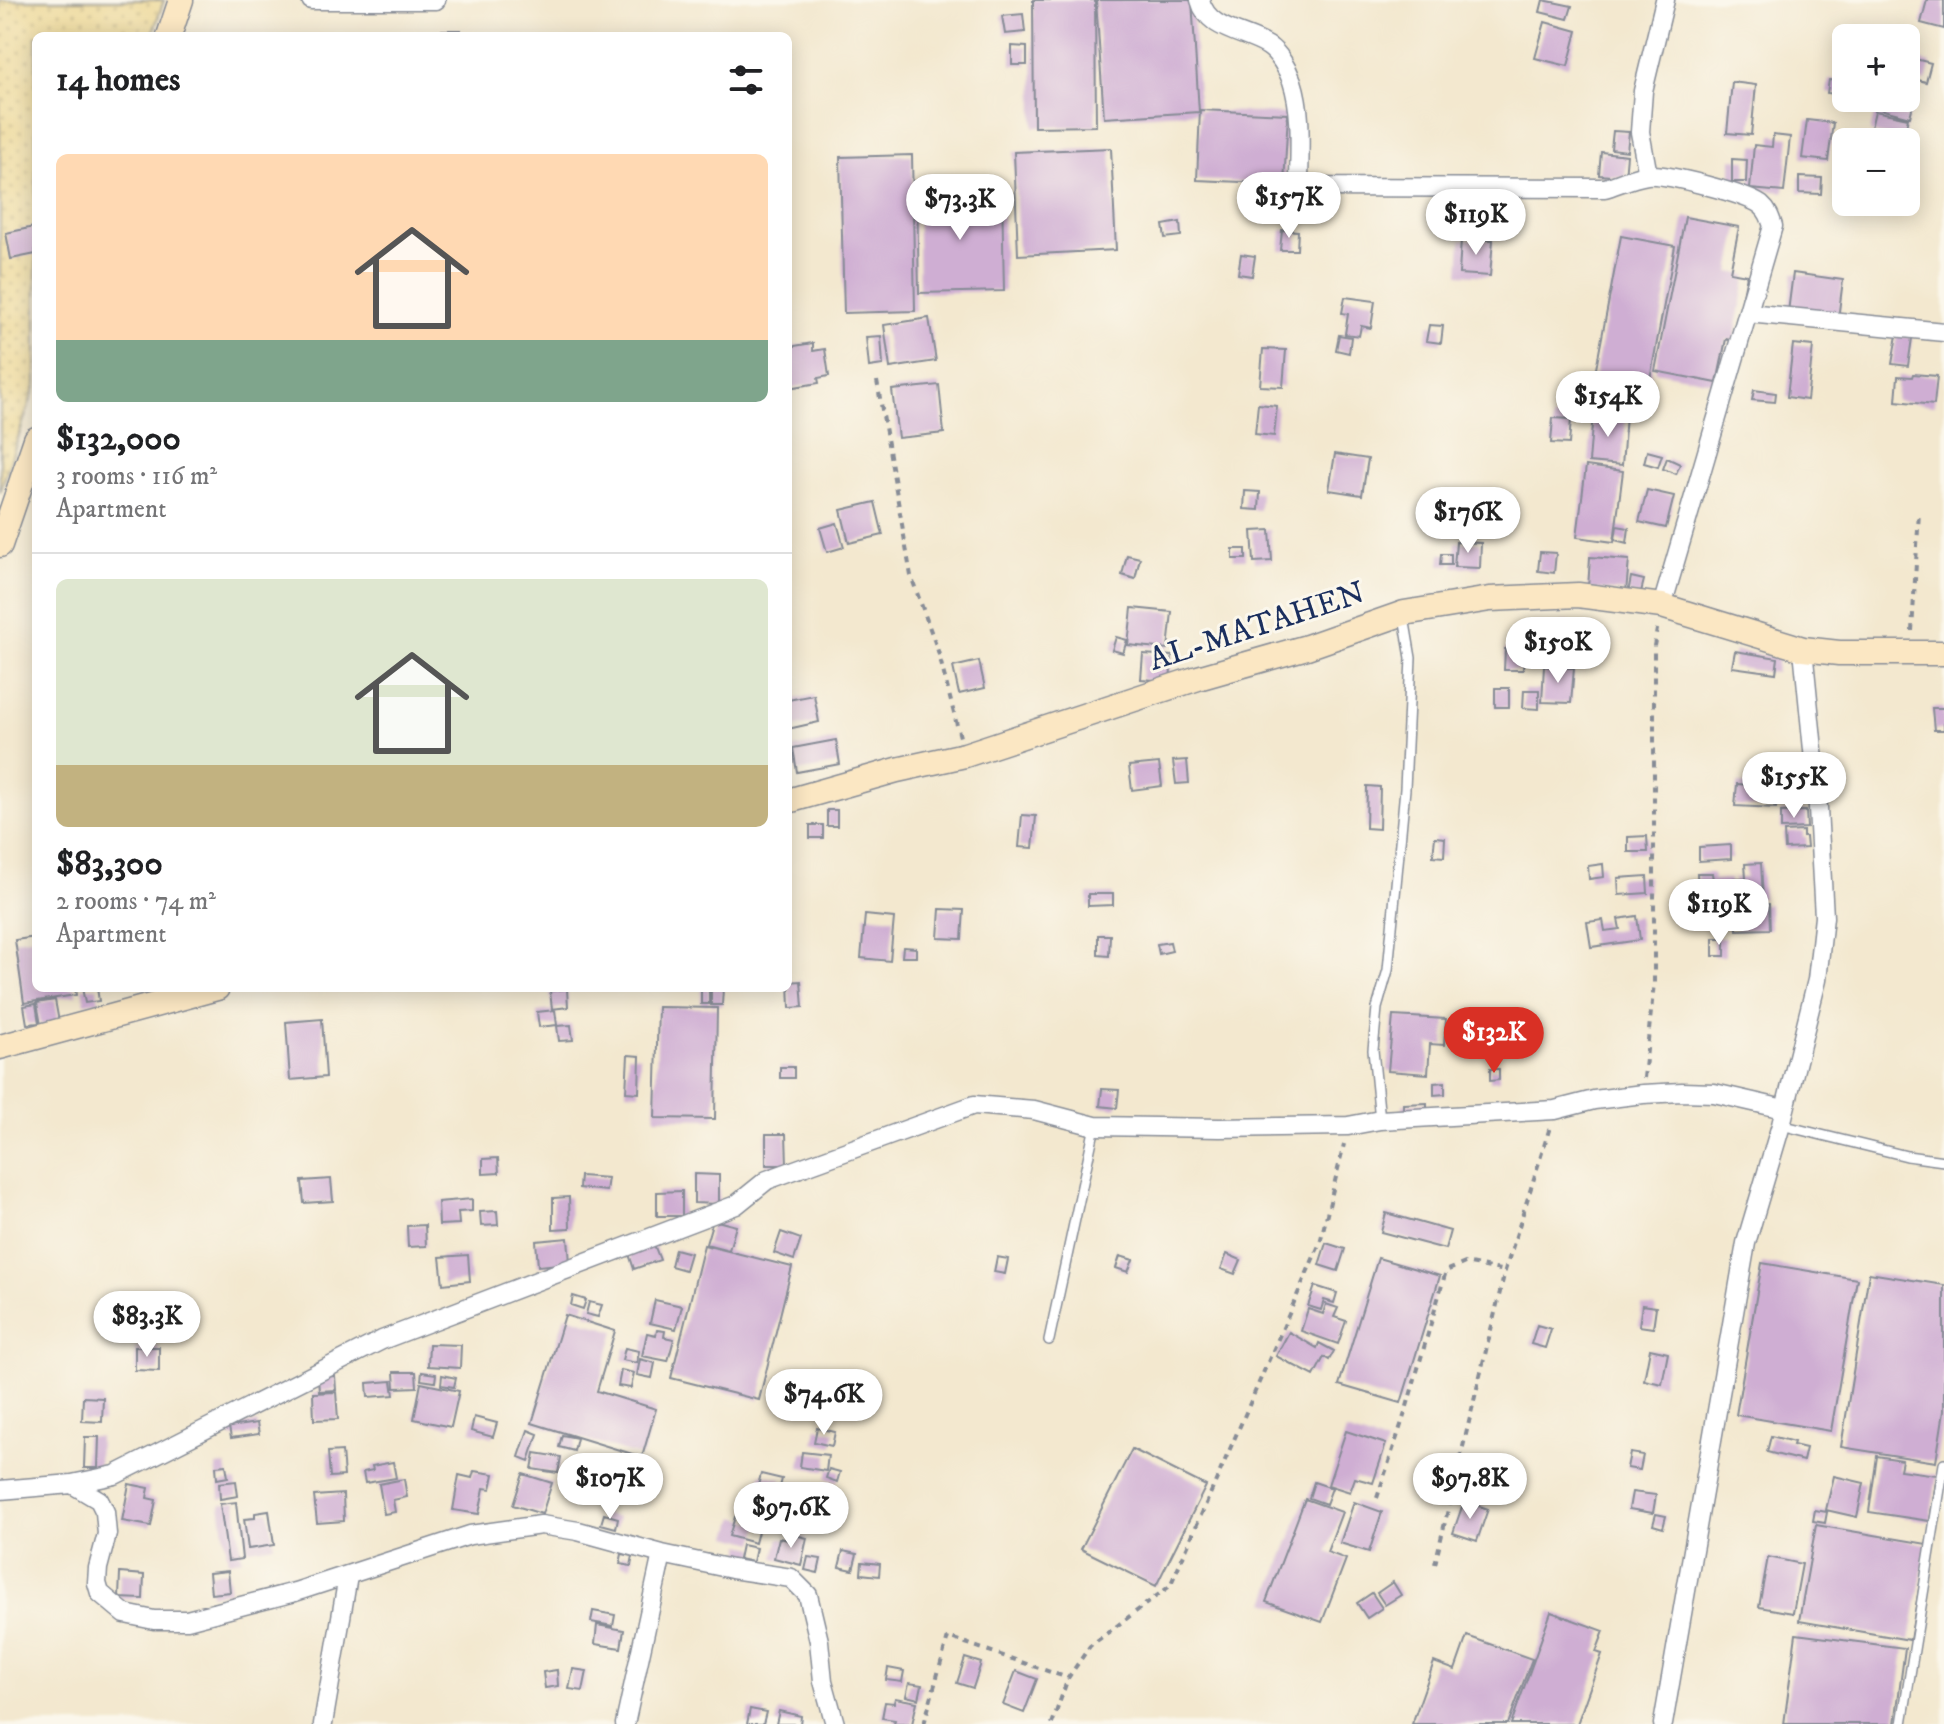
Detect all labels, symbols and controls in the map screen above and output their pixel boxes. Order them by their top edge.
map controls [1832,24,1920,216]
button: + [1832,24,1920,112]
icon: filters [724,58,768,102]
text: 14 homes [56,59,180,101]
button: − [1832,128,1920,216]
pin: $157K [1233,172,1345,240]
pin: $73.3K [895,174,1025,242]
text: $157K [1255,181,1323,214]
text: $73.3K [924,183,996,216]
pin: $119K [1420,189,1532,257]
text: $119K [1444,198,1508,231]
icon: home [340,206,484,350]
pin: $154K [1552,371,1664,439]
text: $154K [1574,380,1642,413]
text: $132,000 [56,418,181,460]
text: 3 rooms · 116 m² [56,460,217,493]
pin: $176K [1412,487,1524,555]
text: Apartment [56,493,167,526]
text: $176K [1433,496,1503,529]
street label: AL-MATAHEN [1144,573,1370,681]
pin: $150K [1502,617,1614,685]
text: $150K [1524,626,1592,659]
icon: home [340,631,484,775]
pin: $155K [1738,752,1850,820]
text: $155K [1760,761,1828,794]
text: $83,300 [56,843,163,885]
pin: $119K [1663,879,1775,947]
text: 2 rooms · 74 m² [56,885,216,918]
text: $119K [1687,888,1751,921]
text: Apartment [56,918,167,951]
pin: $132K [1438,1007,1550,1075]
text: $132K [1462,1016,1526,1049]
pin: $83.3K [82,1291,212,1359]
text: $83.3K [111,1300,183,1333]
pin: $74.6K [759,1369,889,1437]
text: $74.6K [784,1378,865,1411]
pin: $107K [554,1453,666,1521]
pin: $97.8K [1405,1453,1535,1521]
text: $107K [575,1462,645,1495]
text: $97.8K [1431,1462,1509,1495]
pin: $97.6K [726,1482,856,1550]
text: $97.6K [752,1491,830,1524]

